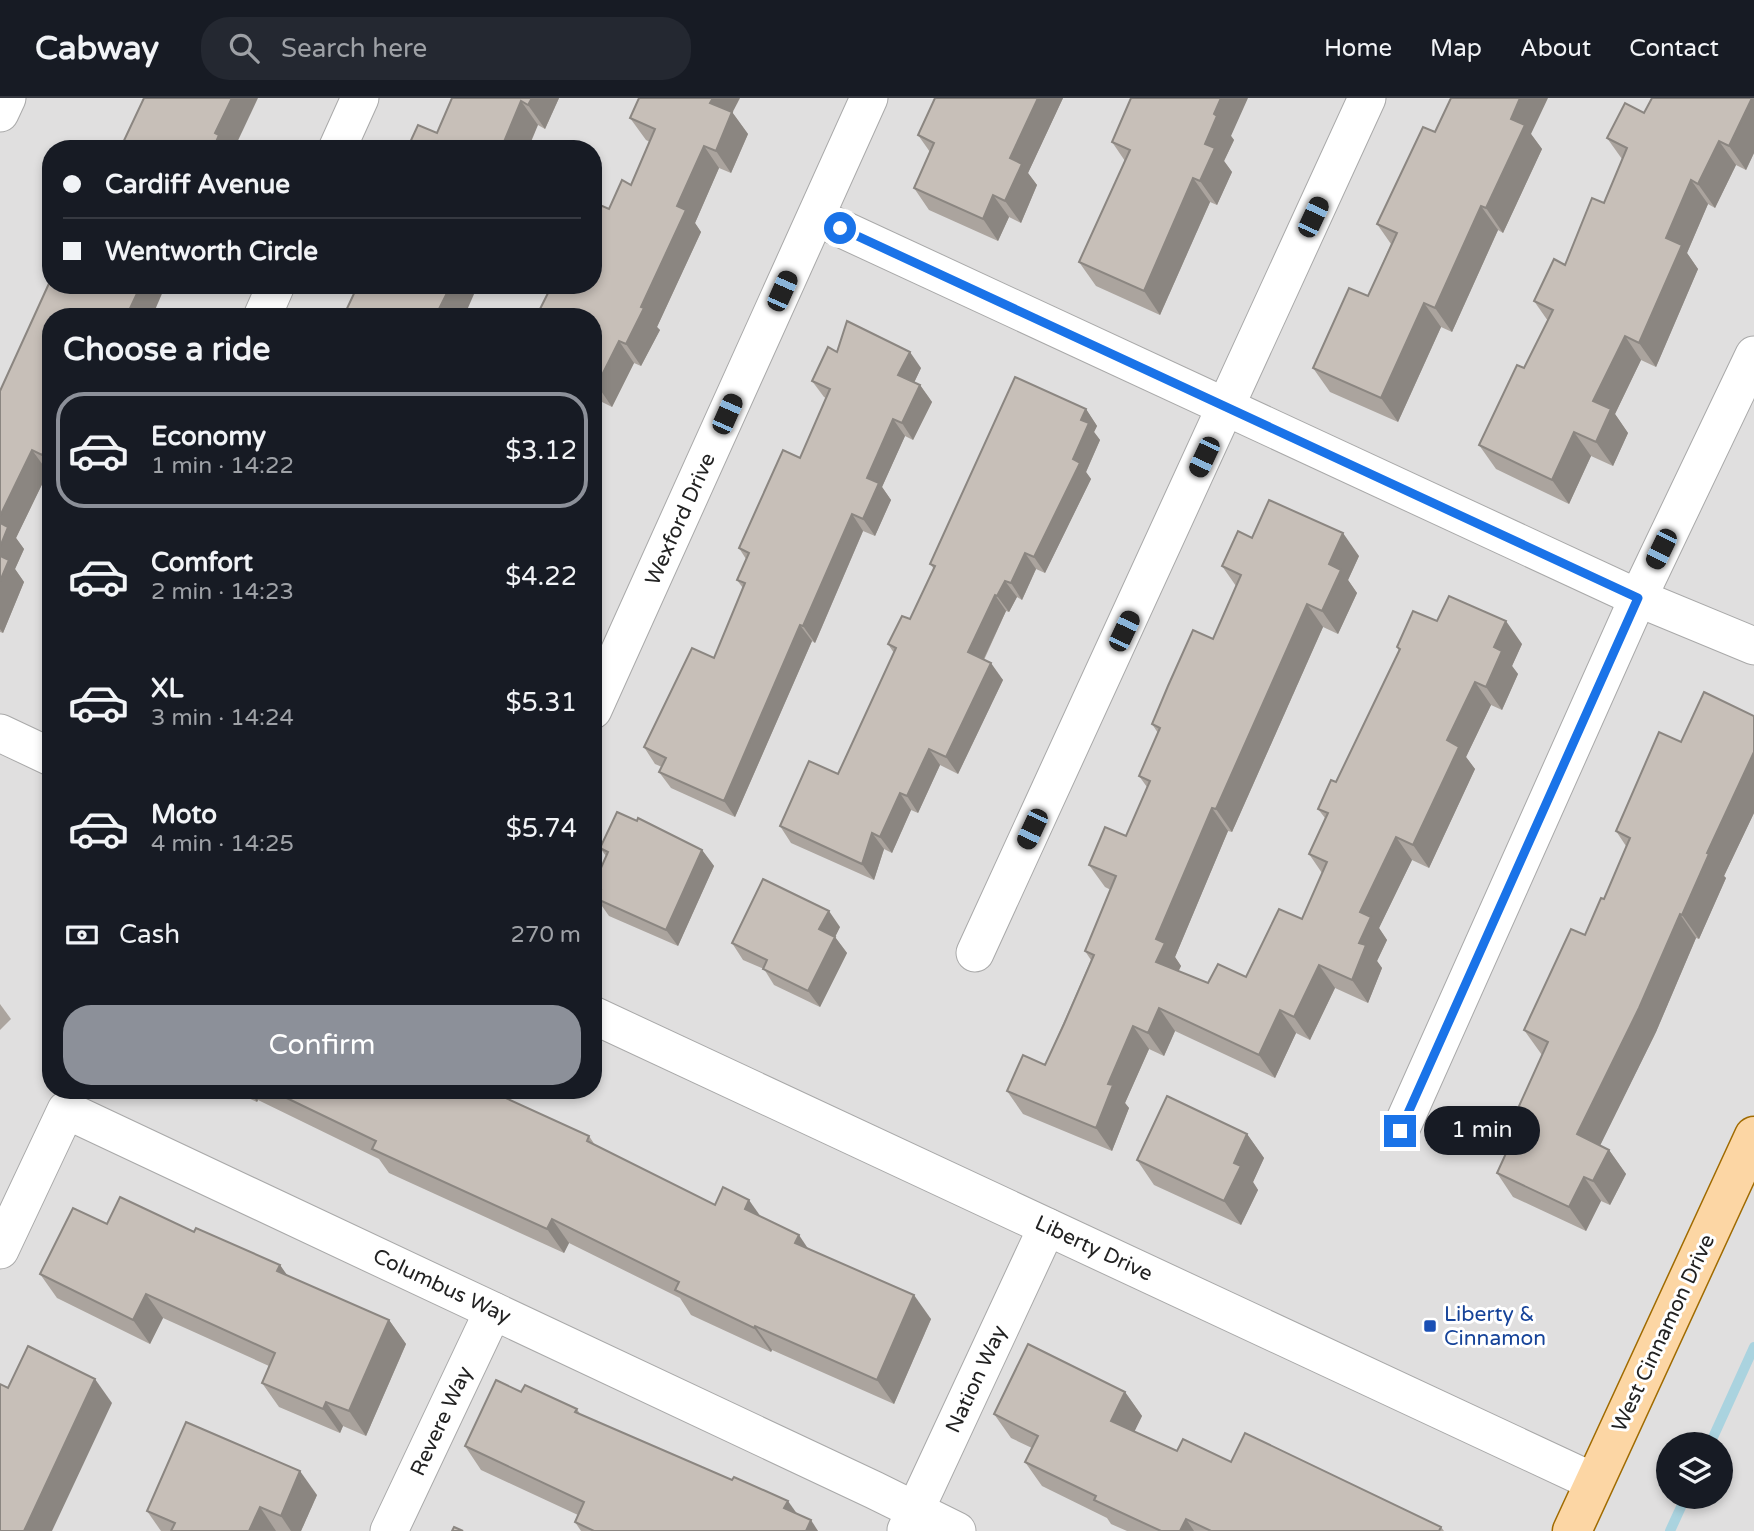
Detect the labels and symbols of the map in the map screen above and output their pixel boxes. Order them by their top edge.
car [1295,194,1332,240]
route start [824,212,856,244]
car [764,268,801,314]
car [709,391,746,437]
car [1186,434,1223,480]
street label: Wexford Drive [640,449,721,589]
car [1643,526,1680,572]
car [1106,608,1143,654]
car [1014,806,1051,852]
callout: 1 min [1424,1107,1540,1156]
route end [1384,1115,1416,1147]
street label: Liberty Drive [1031,1210,1157,1287]
street label: West Cinnamon Drive [1607,1230,1720,1436]
street label: Columbus Way [369,1244,515,1329]
place label: Liberty & Cinnamon [1444,1302,1546,1351]
marker: Liberty & Cinnamon [1422,1318,1438,1334]
street label: Nation Way [941,1321,1012,1437]
street label: Revere Way [405,1362,478,1480]

